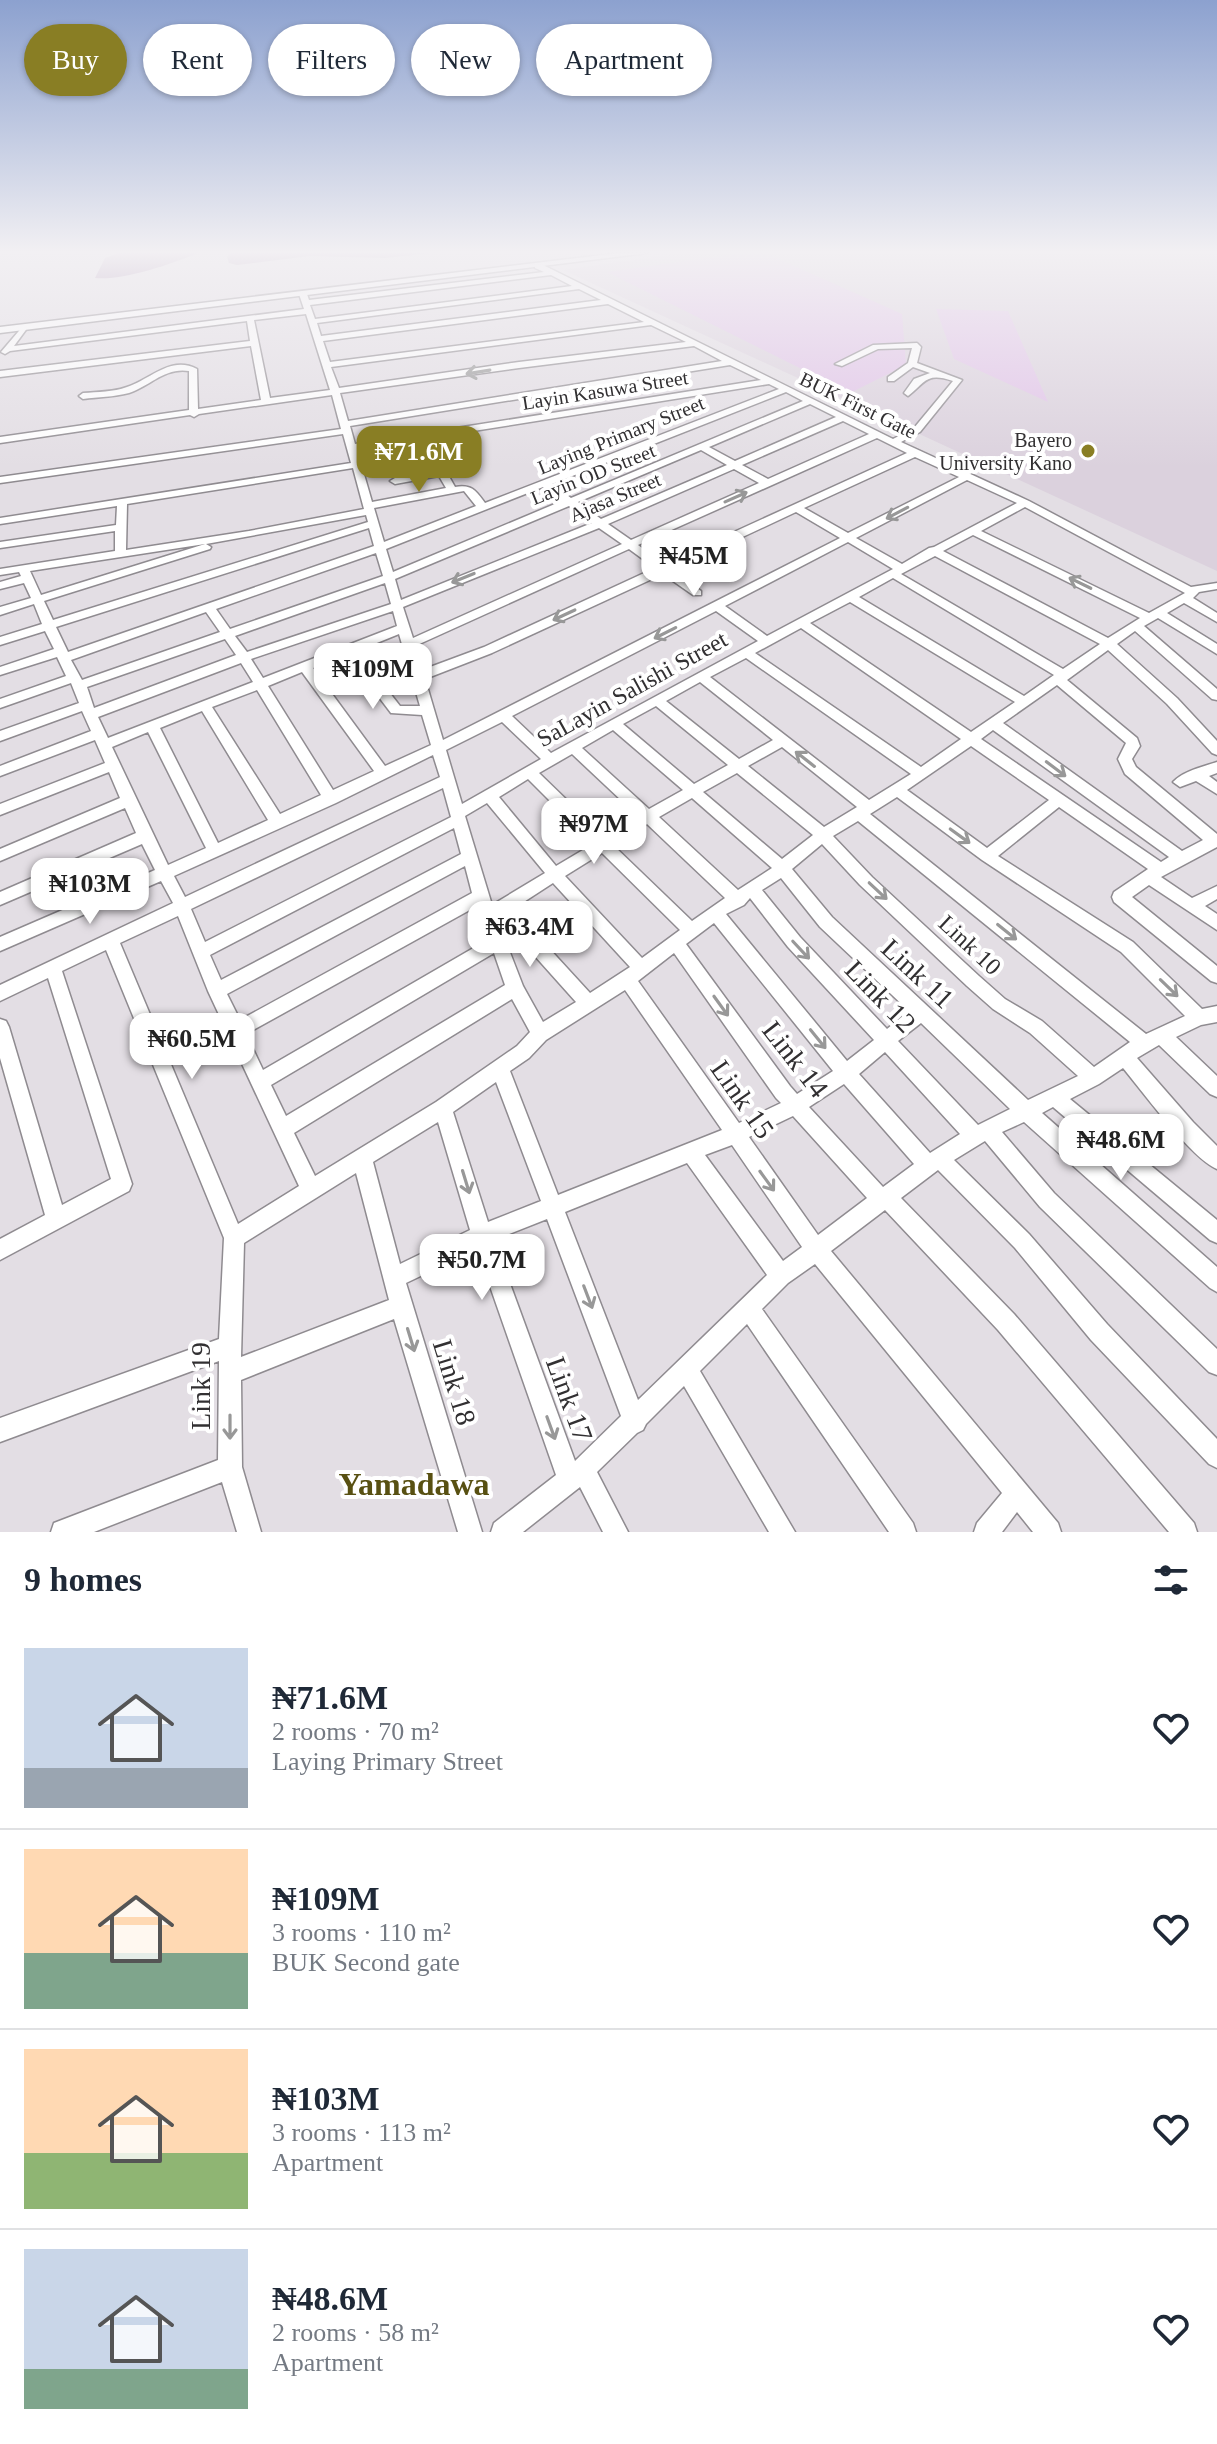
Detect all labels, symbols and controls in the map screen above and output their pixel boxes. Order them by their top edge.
chip: Buy [24,24,127,96]
chip: Rent [143,24,252,96]
chip: Filters [268,24,395,96]
chip: New [411,24,520,96]
chip: Apartment [536,24,712,96]
one-way arrow [466,365,491,380]
street label: Layin Kasuwa Street [520,366,690,415]
street label: BUK First Gate [796,367,920,443]
street label: Laying Primary Street [534,391,708,479]
pin: ₦71.6M [354,426,484,494]
place label: Bayero University Kano [939,429,1072,475]
text: ₦71.6M [375,437,463,466]
street label: Layin OD Street [528,439,659,510]
marker: Bayero University Kano [1079,442,1097,460]
street label: Ajasa Street [566,468,665,527]
one-way arrow [723,489,747,504]
one-way arrow [885,506,909,522]
pin: ₦45M [647,530,741,598]
text: ₦45M [659,541,729,570]
one-way arrow [451,572,476,587]
one-way arrow [1068,575,1092,591]
one-way arrow [553,608,577,623]
one-way arrow [654,625,678,641]
street label: SaLayin Salishi Street [532,626,732,752]
pin: ₦109M [317,643,429,711]
text: ₦109M [332,654,414,683]
one-way arrow [795,751,816,768]
one-way arrow [1045,761,1066,778]
pin: ₦97M [547,798,641,866]
text: ₦97M [559,809,629,838]
one-way arrow [948,827,970,844]
pin: ₦103M [34,858,146,926]
text: ₦103M [49,869,131,898]
one-way arrow [867,882,887,900]
pin: ₦63.4M [465,901,595,969]
street label: Link 10 [934,910,1006,980]
text: ₦63.4M [486,912,574,941]
one-way arrow [996,924,1017,941]
street label: Link 11 [875,932,960,1014]
one-way arrow [792,940,811,960]
street label: Link 12 [839,954,922,1039]
one-way arrow [1159,979,1179,998]
one-way arrow [713,995,729,1017]
pin: ₦60.5M [127,1013,257,1081]
street label: Link 14 [756,1015,835,1103]
text: ₦60.5M [148,1024,236,1053]
one-way arrow [809,1028,827,1049]
street label: Link 15 [705,1054,780,1144]
pin: ₦48.6M [1056,1114,1186,1182]
text: ₦48.6M [1077,1125,1165,1154]
one-way arrow [459,1169,474,1195]
one-way arrow [759,1170,775,1192]
pin: ₦50.7M [417,1234,547,1302]
text: ₦50.7M [438,1245,526,1274]
one-way arrow [582,1284,596,1309]
one-way arrow [404,1327,419,1353]
street label: Link 18 [427,1336,482,1429]
street label: Link 19 [185,1342,216,1430]
street label: Link 17 [540,1353,599,1446]
one-way arrow [222,1413,238,1440]
one-way arrow [544,1415,559,1440]
district label: Yamadawa [338,1466,490,1502]
icon: filters [1149,1558,1193,1602]
text: 9 homes [24,1561,142,1598]
text: ₦71.6M [272,1679,388,1716]
icon: home [88,1680,184,1776]
icon: heart [1149,1706,1193,1750]
text: 2 rooms · 70 m² [272,1717,439,1746]
text: Laying Primary Street [272,1747,503,1776]
text: ₦109M [272,1880,380,1917]
icon: home [88,1881,184,1977]
icon: heart [1149,1907,1193,1951]
text: 3 rooms · 110 m² [272,1918,451,1947]
text: BUK Second gate [272,1948,460,1977]
text: ₦103M [272,2080,380,2117]
icon: home [88,2081,184,2177]
icon: heart [1149,2107,1193,2151]
text: 3 rooms · 113 m² [272,2118,451,2147]
text: Apartment [272,2148,383,2177]
text: ₦48.6M [272,2280,388,2317]
icon: home [88,2281,184,2377]
icon: heart [1149,2307,1193,2351]
text: 2 rooms · 58 m² [272,2318,439,2347]
text: Apartment [272,2348,383,2377]

